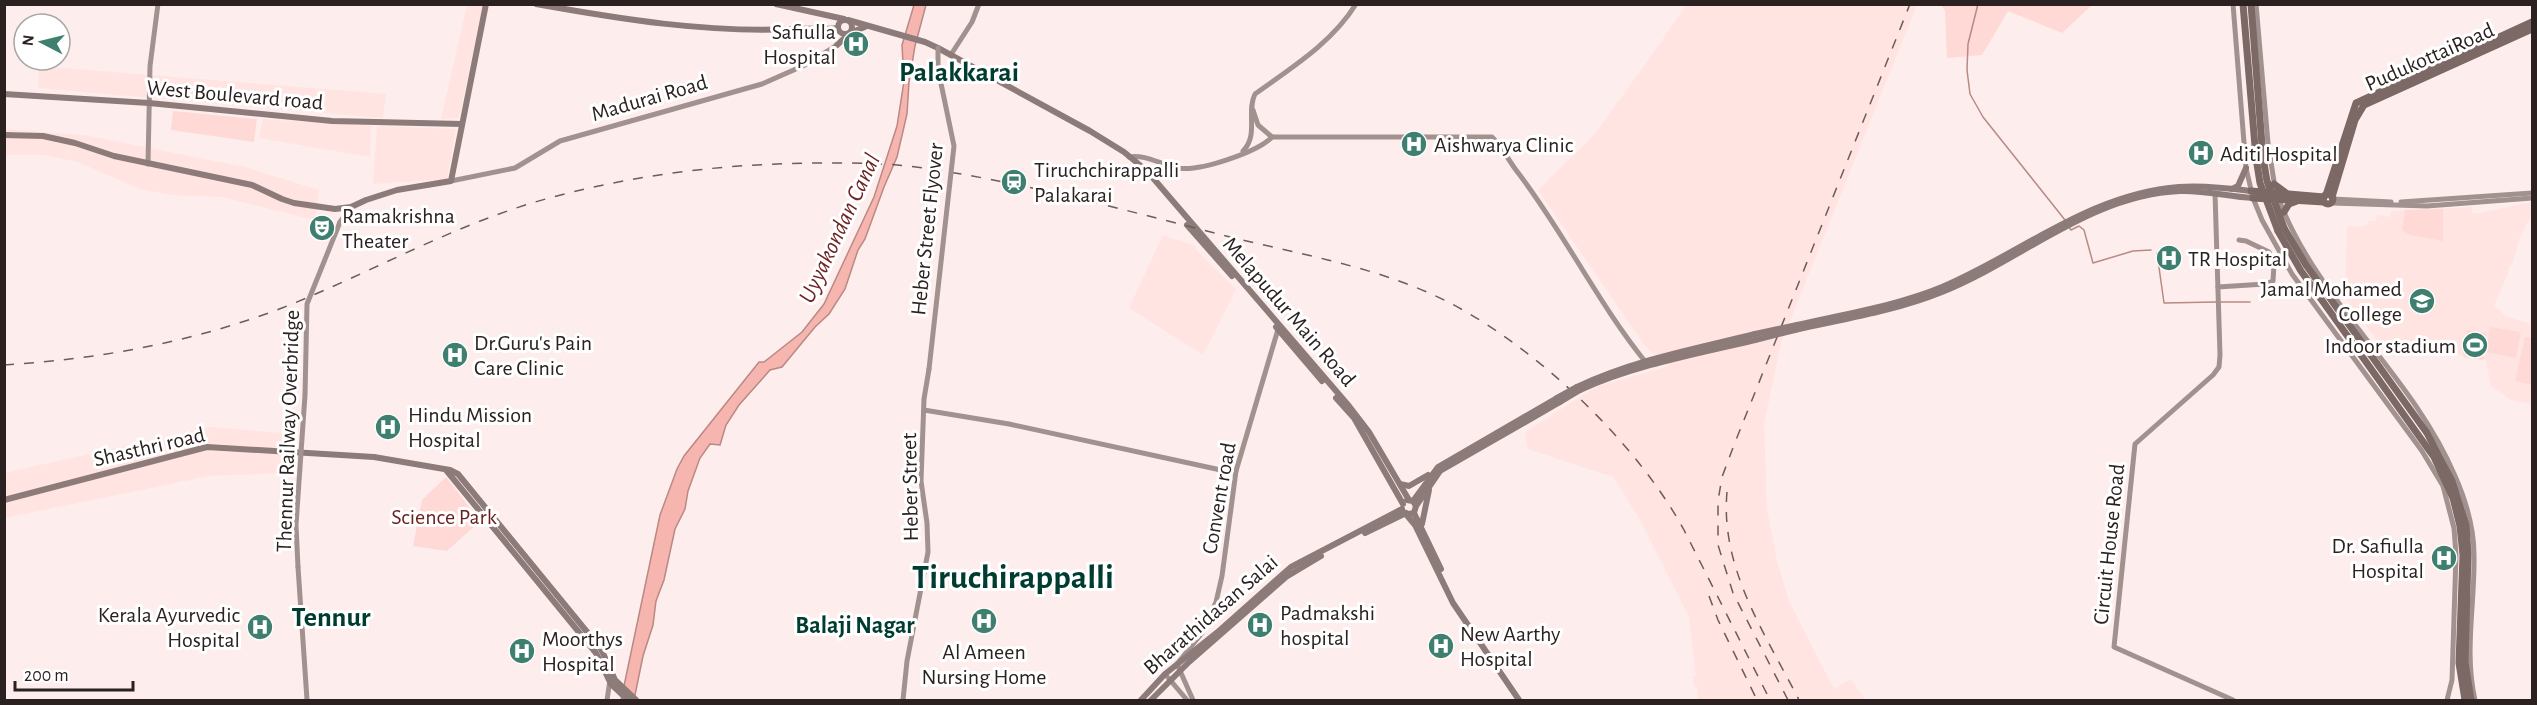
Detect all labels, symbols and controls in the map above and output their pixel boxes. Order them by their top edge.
north arrow [12,12,72,72]
street label: PudukottaiRoad [2362,19,2497,95]
place label: Safiulla Hospital [763,21,836,68]
hospital icon: Safiulla Hospital [841,29,871,59]
text: N [19,34,37,47]
district label: Palakkarai [899,59,1019,87]
street label: Madurai Road [589,71,710,125]
street label: West Boulevard road [146,76,324,114]
hospital icon: Aishwarya Clinic [1399,129,1429,159]
place label: Aishwarya Clinic [1434,134,1574,156]
hospital icon: Aditi Hospital [2186,138,2216,168]
street label: Heber Street Flyover [907,142,947,316]
place label: Aditi Hospital [2220,143,2338,165]
water label: Uyyakondan Canal [795,150,885,307]
place label: Tiruchchirappalli Palakarai [1034,159,1179,206]
station icon: Tiruchchirappalli Palakarai [999,167,1029,197]
place label: Ramakrishna Theater [342,205,455,252]
theatre icon: Ramakrishna Theater [307,213,337,243]
street label: Melapudur Main Road [1219,233,1360,390]
hospital icon: TR Hospital [2154,243,2184,273]
place label: TR Hospital [2188,248,2287,270]
place label: Jamal Mohamed College [2261,278,2402,325]
school or university icon: Jamal Mohamed College [2407,286,2437,316]
street label: Thennur Railway Overbridge [273,310,303,553]
sports icon: Indoor stadium [2460,330,2490,360]
place label: Dr.Guru's Pain Care Clinic [474,332,592,379]
place label: Indoor stadium [2325,335,2456,357]
hospital icon: Dr.Guru's Pain Care Clinic [440,340,470,370]
place label: Hindu Mission Hospital [408,404,532,451]
hospital icon: Hindu Mission Hospital [373,412,403,442]
street label: Shasthri road [91,423,207,470]
street label: Heber Street [898,432,922,542]
street label: Convent road [1198,441,1240,556]
street label: Circuit House Road [2090,462,2128,626]
park label: Science Park [391,506,497,528]
place label: Dr. Safiulla Hospital [2332,535,2424,582]
hospital icon: Dr. Safiulla Hospital [2429,543,2459,573]
street label: Bharathidasan Salai [1139,551,1282,679]
district label: Tiruchirappalli [912,561,1114,595]
place label: Padmakshi hospital [1280,602,1375,649]
place label: Kerala Ayurvedic Hospital [98,604,241,651]
district label: Tennur [291,604,371,632]
hospital icon: Al Ameen Nursing Home [969,606,999,636]
hospital icon: Padmakshi hospital [1245,610,1275,640]
hospital icon: Kerala Ayurvedic Hospital [245,612,275,642]
district label: Balaji Nagar [795,614,915,638]
place label: New Aarthy Hospital [1460,623,1561,670]
place label: Moorthys Hospital [542,628,623,675]
hospital icon: New Aarthy Hospital [1426,631,1456,661]
hospital icon: Moorthys Hospital [507,636,537,666]
place label: Al Ameen Nursing Home [921,641,1047,688]
scale bar [15,654,134,692]
text: 200 m [24,667,69,685]

